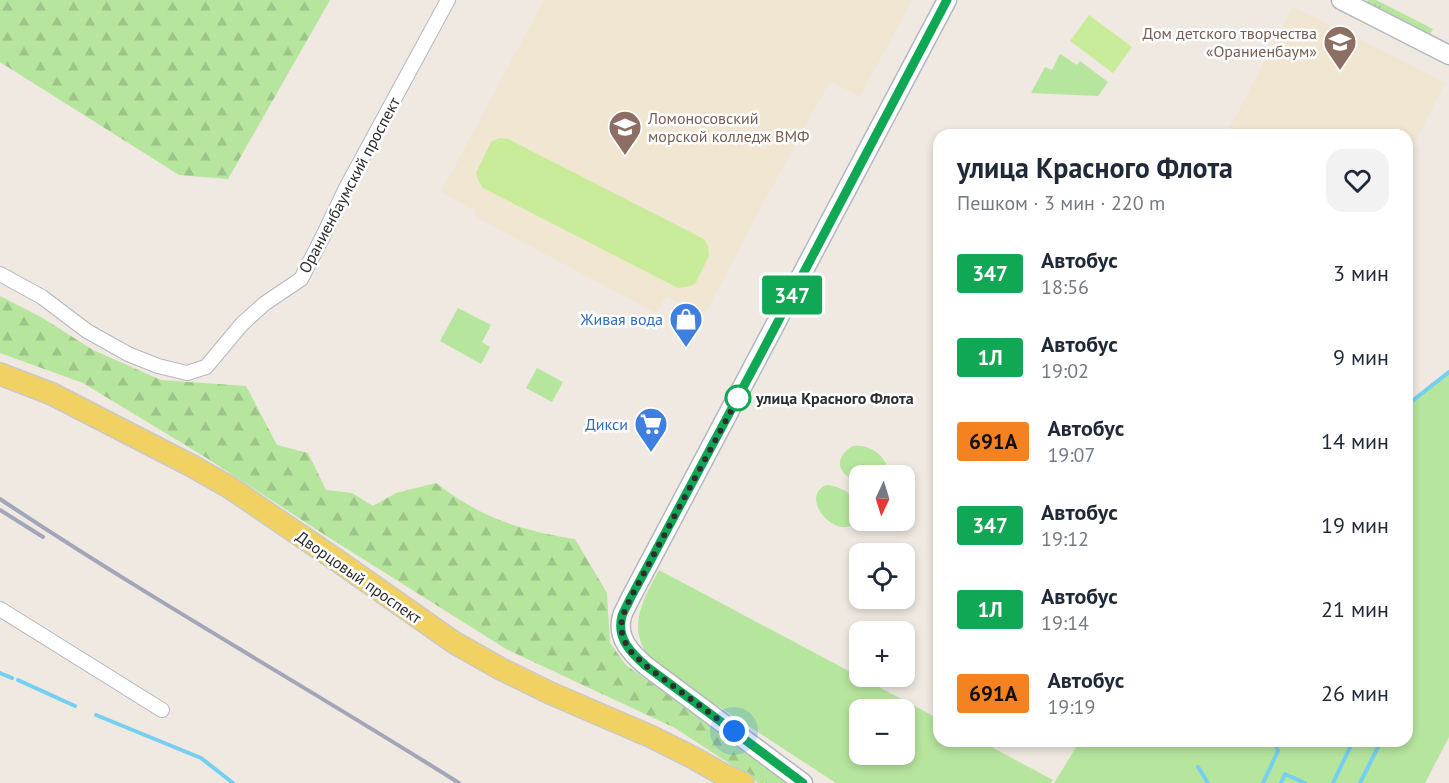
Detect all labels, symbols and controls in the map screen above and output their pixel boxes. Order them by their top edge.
place label: Дом детского творчества «Ораниенбаум» [1143,23,1317,61]
school or university icon: Дом детского творчества «Ораниенбаум» [1322,24,1358,71]
street label: Ораниенбаумский проспект [294,93,404,276]
place label: Ломоносовский морской колледж ВМФ [647,108,810,146]
school or university icon: Ломоносовский морской колледж ВМФ [607,109,643,156]
text: улица Красного Флота [957,149,1233,186]
button: heart [1326,149,1389,212]
text: Пешком · 3 мин · 220 m [957,190,1165,216]
text: Автобус [1041,246,1118,274]
text: 3 мин [1333,259,1389,287]
text: 347 [972,260,1008,287]
text: 18:56 [1041,274,1089,300]
line badge: 347 [758,276,826,314]
text: 347 [774,282,810,309]
shop icon: Живая вода [668,301,704,348]
place label: Живая вода [580,309,663,329]
text: Автобус [1041,330,1118,358]
text: 9 мин [1333,343,1389,371]
text: 1Л [978,344,1003,371]
text: 19:02 [1041,358,1089,384]
marker: улица Красного Флота [725,385,751,411]
place label: улица Красного Флота [755,388,914,408]
supermarket icon: Дикси [633,406,669,453]
place label: Дикси [585,414,628,434]
text: Автобус [1047,414,1124,442]
text: 14 мин [1321,427,1389,455]
text: 691А [969,428,1017,455]
text: 19:07 [1047,442,1095,468]
north arrow [849,465,915,531]
map controls [849,465,915,765]
text: Автобус [1041,498,1118,526]
text: 19 мин [1321,511,1389,539]
text: 347 [972,512,1008,539]
street label: Дворцовый проспект [292,526,426,628]
text: 19:12 [1041,526,1089,552]
button: locate [849,543,915,609]
text: Автобус [1041,582,1118,610]
text: 21 мин [1321,595,1389,623]
text: 1Л [978,596,1003,623]
text: 19:14 [1041,610,1089,636]
button: + [849,621,915,687]
text: Автобус [1047,666,1124,694]
text: 26 мин [1321,679,1389,707]
text: 691А [969,680,1017,707]
text: 19:19 [1047,694,1095,720]
button: − [849,699,915,765]
your location [719,716,749,746]

